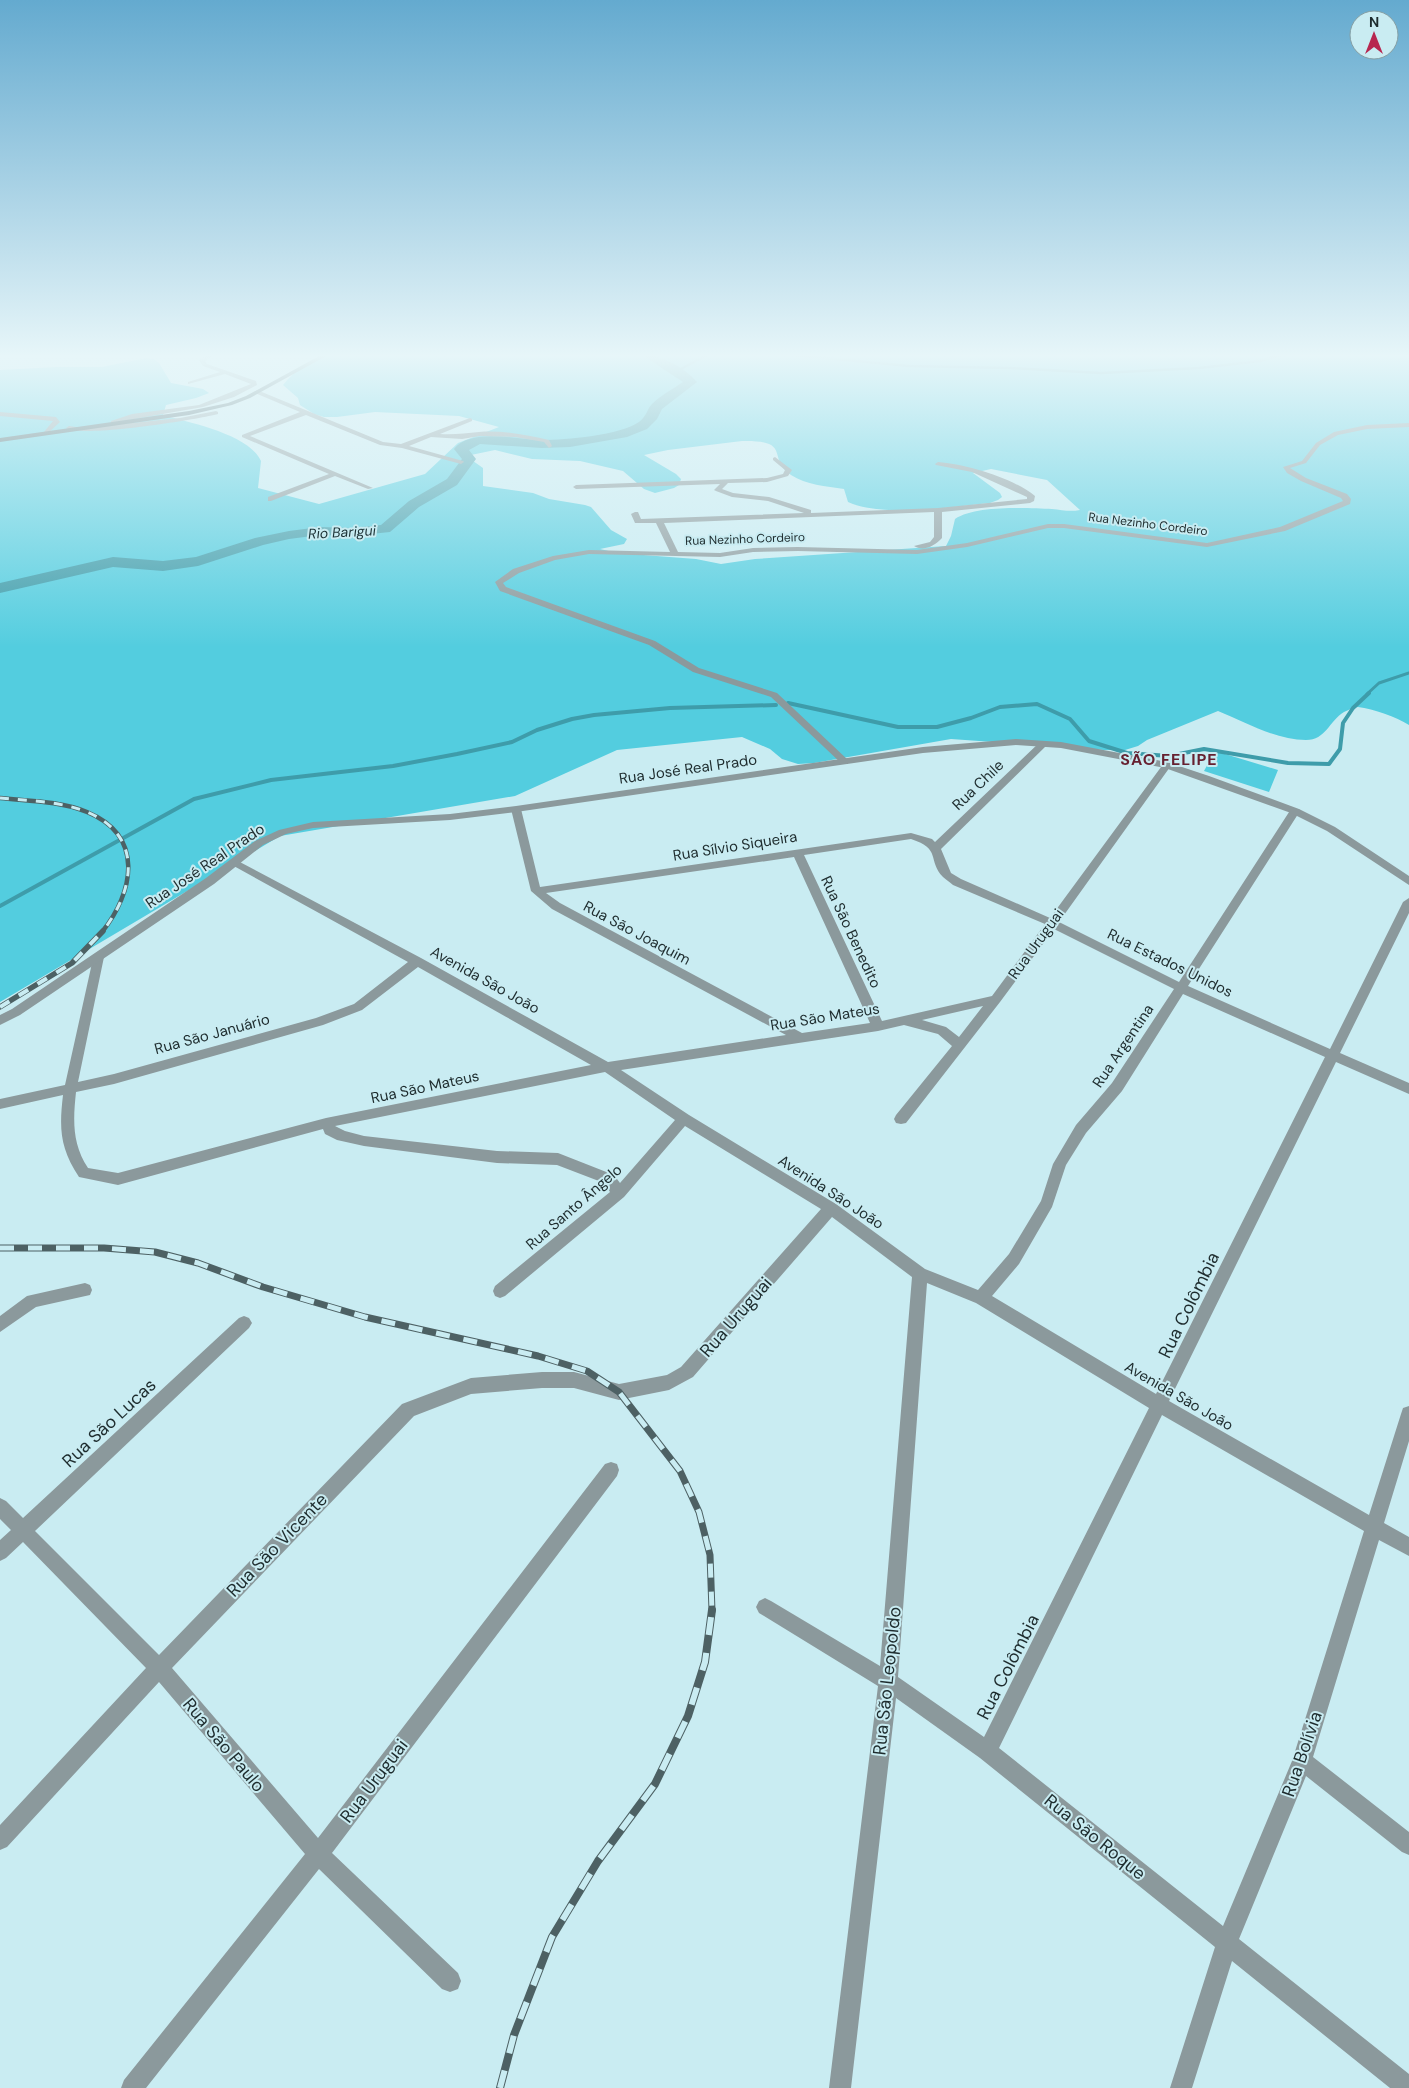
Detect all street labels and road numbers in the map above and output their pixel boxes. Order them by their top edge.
street label: Rua Nezinho Cordeiro [1088,509,1208,539]
street label: Rua Nezinho Cordeiro [685,529,805,549]
street label: Rua José Real Prado [618,749,758,789]
street label: Rua Chile [948,755,1008,815]
street label: Rua José Real Prado [142,819,268,913]
street label: Rua Sílvio Siqueira [671,826,799,866]
street label: Rua São Benedito [816,873,886,991]
street label: Rua São Joaquim [580,896,694,970]
street label: Rua Uruguai [1004,905,1068,983]
street label: Rua Estados Unidos [1104,924,1236,1002]
street label: Avenida São João [427,942,543,1018]
street label: Rua São Mateus [769,998,881,1036]
street label: Rua Argentina [1088,1000,1158,1092]
street label: Rua São Januário [152,1009,272,1059]
street label: Rua São Mateus [369,1066,481,1108]
street label: Avenida São João [774,1150,888,1234]
street label: Rua Santo Ângelo [522,1160,626,1254]
street label: Rua Colômbia [1153,1248,1225,1362]
street label: Rua Uruguai [695,1272,777,1362]
street label: Avenida São João [1121,1357,1237,1435]
street label: Rua São Lucas [57,1373,161,1473]
street label: Rua São Vicente [221,1488,333,1602]
street label: Rua São Leopoldo [867,1606,907,1756]
street label: Rua Colômbia [971,1610,1045,1724]
street label: Rua São Paulo [177,1693,271,1797]
street label: Rua Bolívia [1276,1708,1328,1800]
street label: Rua Uruguai [335,1734,413,1828]
street label: Rua São Roque [1039,1789,1151,1885]

